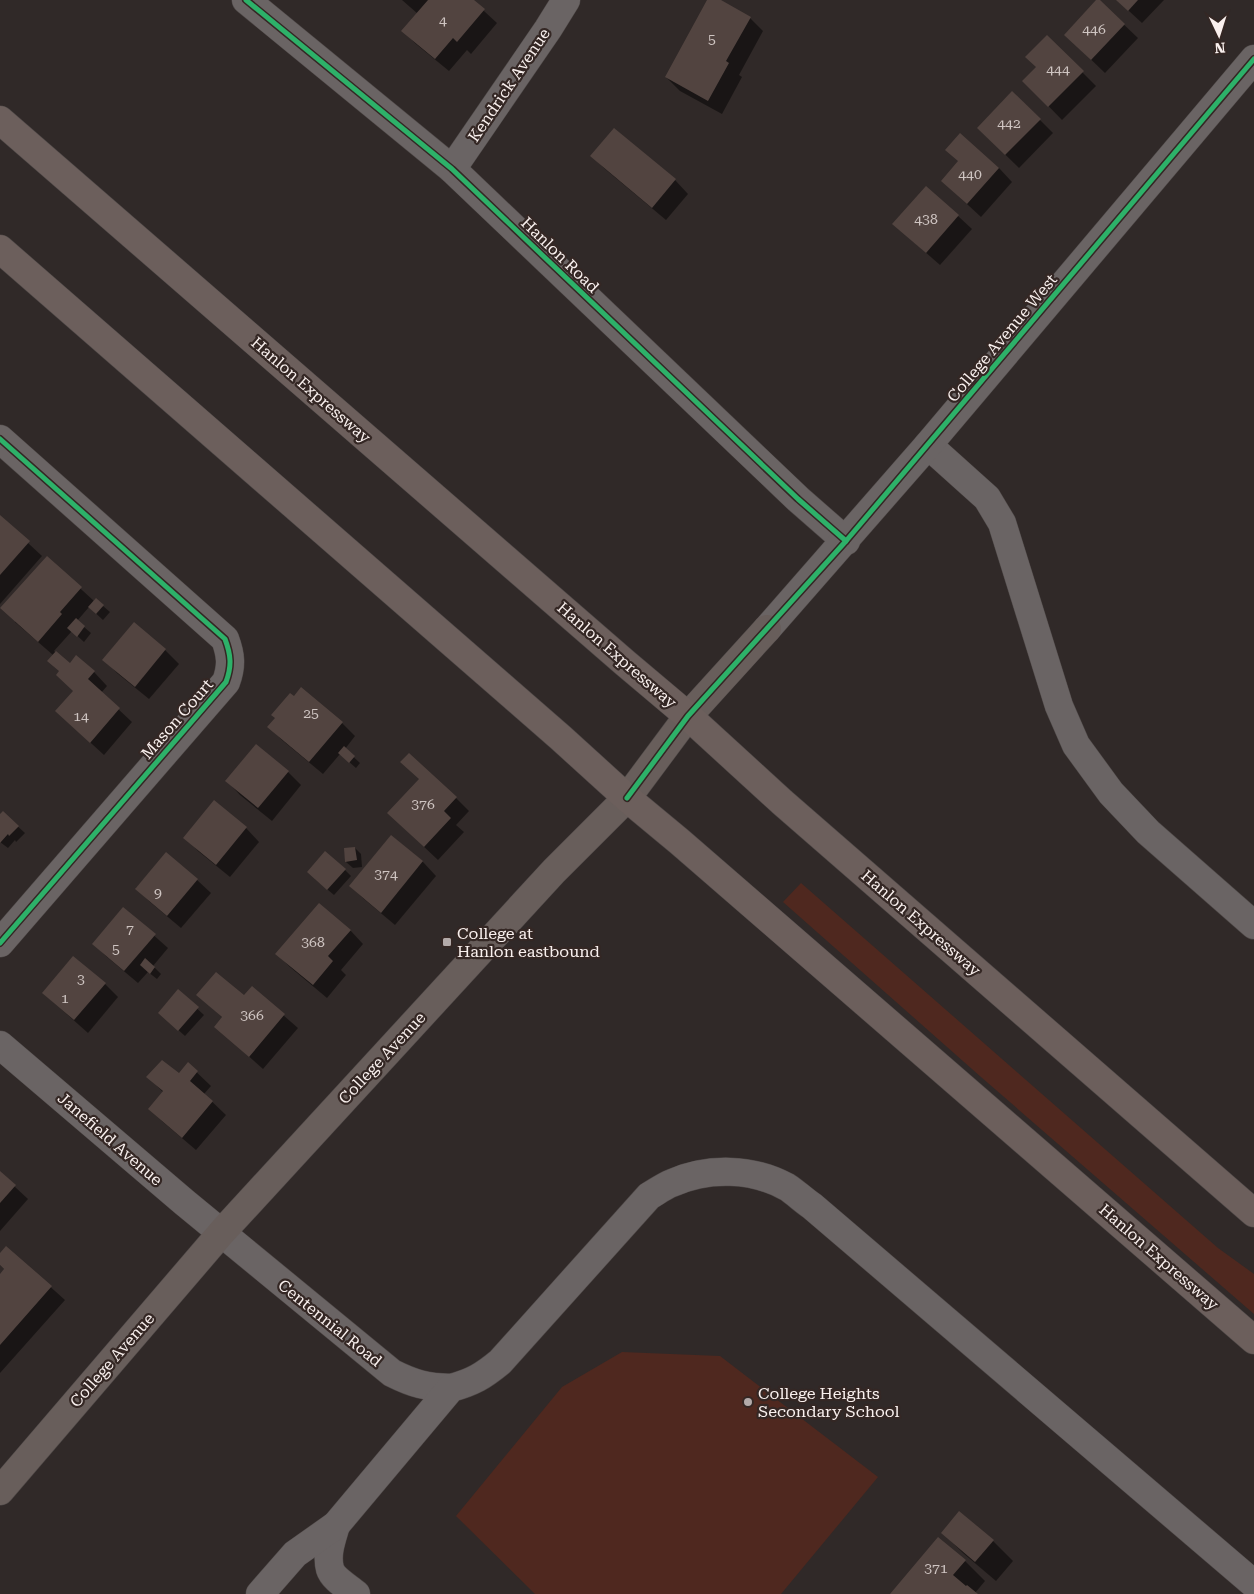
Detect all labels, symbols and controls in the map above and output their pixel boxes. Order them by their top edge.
north arrow [1194,10,1244,60]
house number: 4 [439,12,447,28]
house number: 446 [1082,21,1106,37]
street label: Kendrick Avenue [464,24,554,145]
house number: 5 [708,31,716,47]
text: N [1214,40,1226,56]
house number: 444 [1046,61,1070,77]
house number: 442 [997,115,1021,131]
house number: 440 [958,166,982,182]
house number: 438 [914,211,938,227]
street label: Hanlon Road [517,213,603,297]
street label: College Avenue West [943,270,1061,406]
street label: Hanlon Expressway [247,333,375,447]
street label: Hanlon Expressway [553,598,681,712]
street label: Mason Court [137,675,217,763]
house number: 25 [303,705,319,721]
house number: 14 [73,708,89,724]
house number: 376 [411,796,435,812]
house number: 374 [374,866,398,882]
street label: Hanlon Expressway [857,866,985,980]
house number: 9 [154,885,162,901]
house number: 7 [126,921,134,937]
place label: College at Hanlon eastbound [457,924,600,961]
house number: 368 [301,934,325,950]
marker: College at Hanlon eastbound [441,936,453,948]
house number: 5 [112,941,120,957]
house number: 3 [77,971,85,987]
house number: 1 [61,990,69,1006]
house number: 366 [240,1007,264,1023]
street label: College Avenue [335,1008,430,1108]
street label: Janefield Avenue [54,1088,166,1190]
street label: Hanlon Expressway [1095,1200,1223,1314]
street label: Centennial Road [274,1275,386,1371]
street label: College Avenue [66,1309,158,1411]
place label: College Heights Secondary School [758,1384,900,1421]
marker: College Heights Secondary School [742,1396,754,1408]
house number: 371 [924,1560,948,1576]

